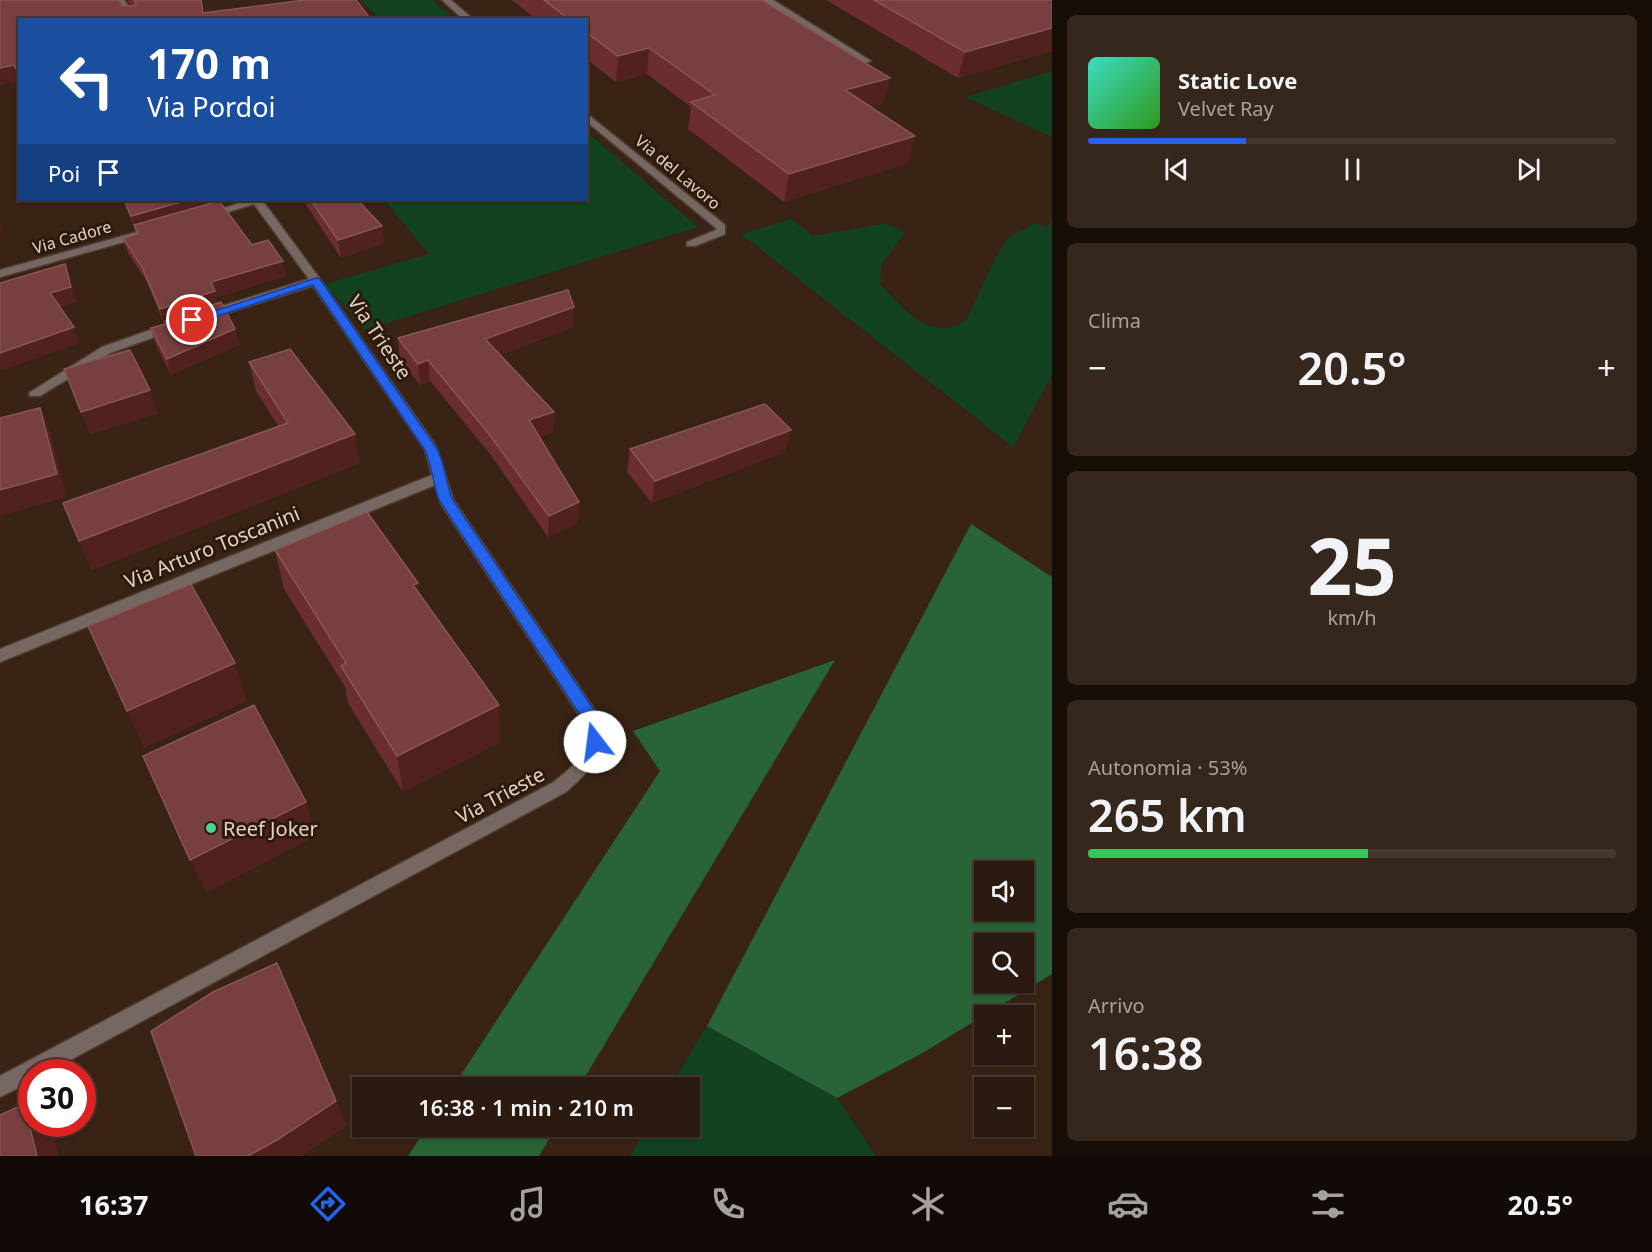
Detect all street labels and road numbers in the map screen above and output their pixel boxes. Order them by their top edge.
street label: Via del Lavoro [631,130,725,214]
street label: Via Cadore [30,215,114,259]
street label: Via Trieste [342,289,418,385]
street label: Via Arturo Toscanini [120,500,304,594]
street label: Via Trieste [451,760,549,830]

